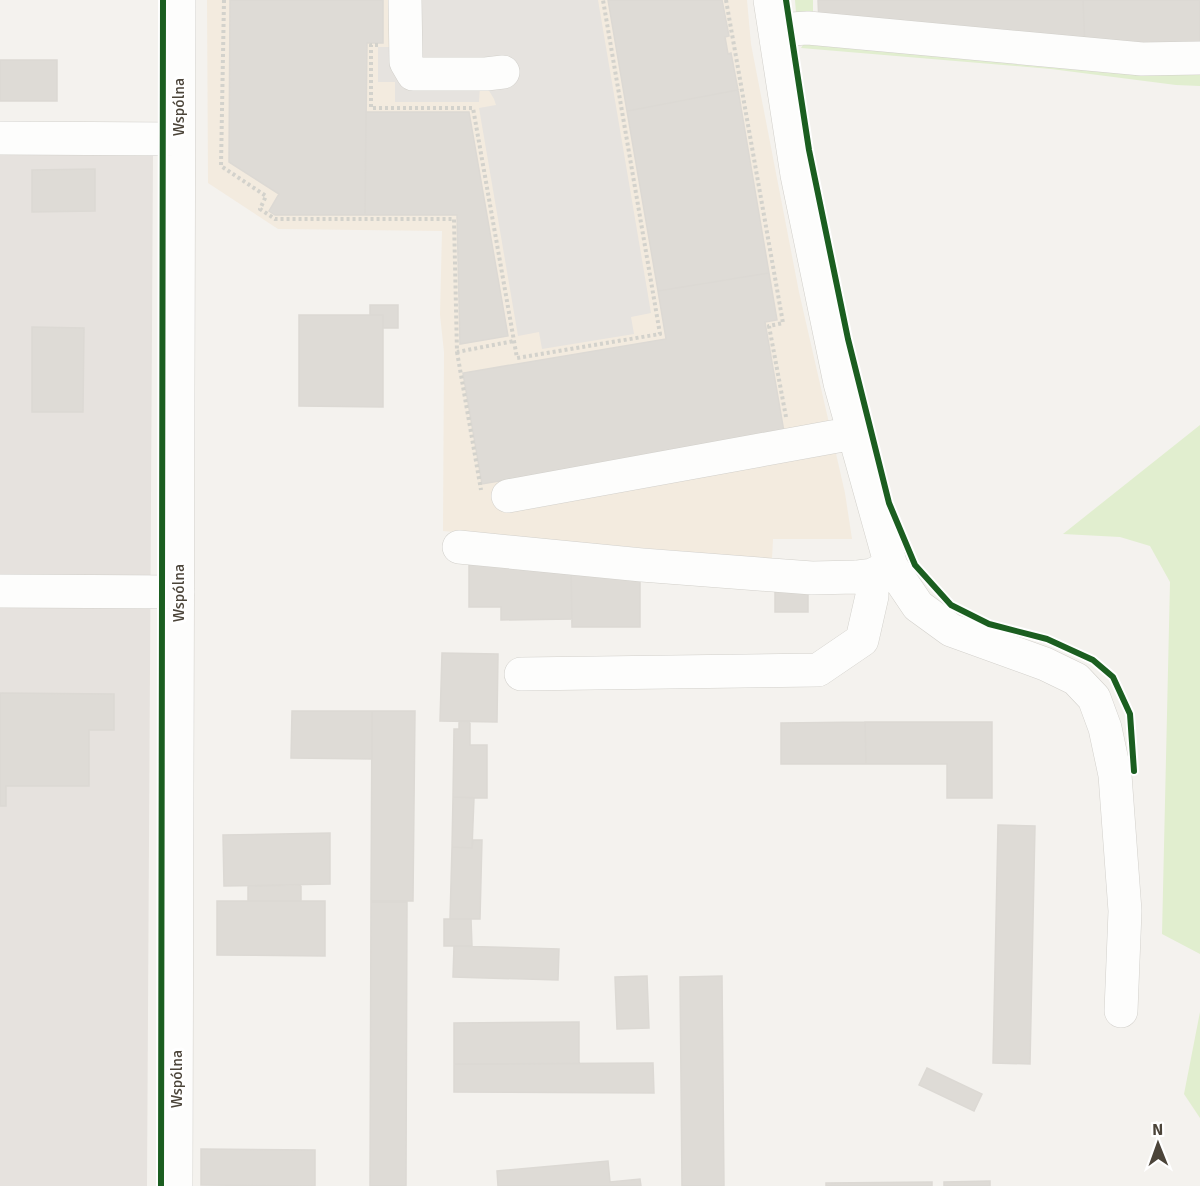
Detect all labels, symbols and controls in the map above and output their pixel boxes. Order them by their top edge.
street label: Wspólna [169,78,189,136]
street label: Wspólna [169,564,189,622]
street label: Wspólna [167,1050,187,1108]
north arrow [1128,1114,1188,1174]
text: N [1152,1120,1163,1140]

